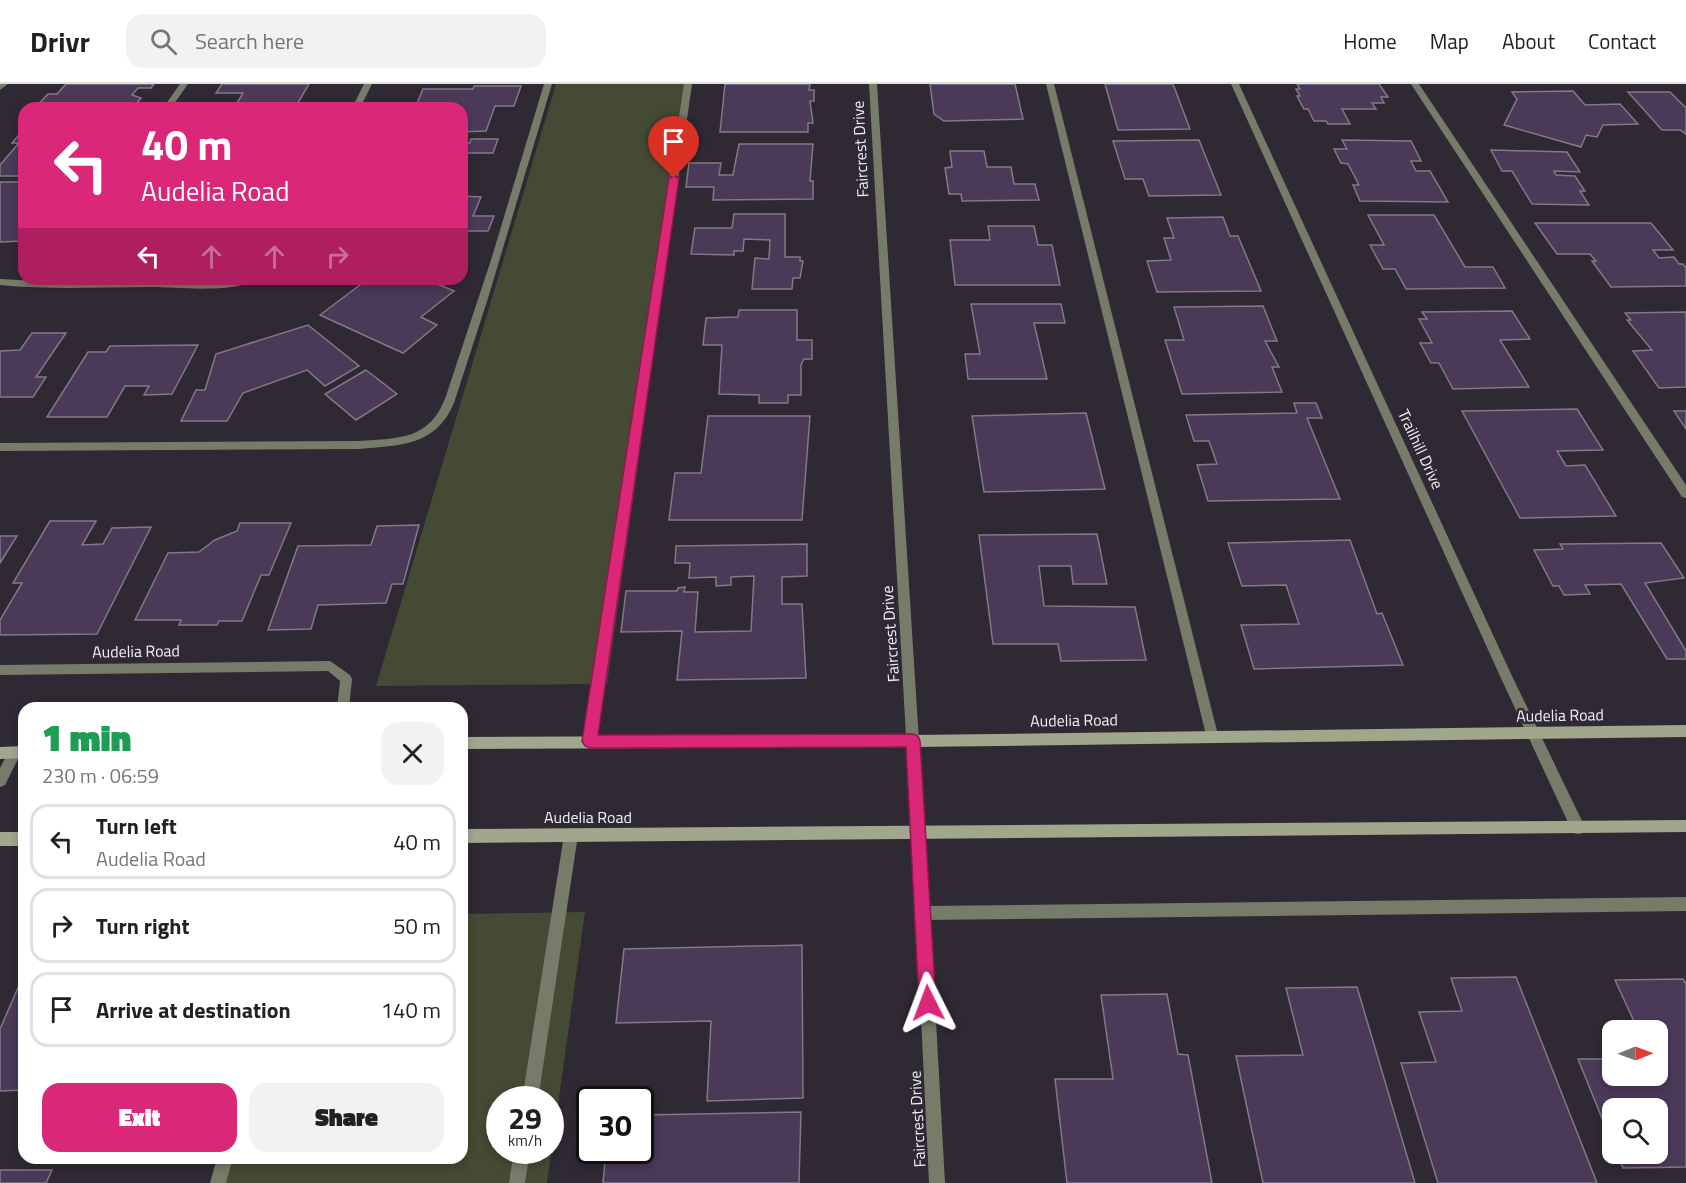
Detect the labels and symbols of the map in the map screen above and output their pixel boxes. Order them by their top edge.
street label: Faircrest Drive [845,100,875,198]
pin [648,116,699,178]
street label: Trailhill Drive [1392,405,1450,493]
street label: Faircrest Drive [875,585,905,683]
street label: Audelia Road [92,638,180,664]
street label: Audelia Road [1516,702,1604,728]
street label: Audelia Road [1030,707,1118,733]
street label: Audelia Road [544,805,632,829]
position arrow [896,971,960,1035]
north arrow [1602,1020,1668,1086]
street label: Faircrest Drive [902,1070,932,1168]
speed limit sign: 30 [576,1086,654,1164]

